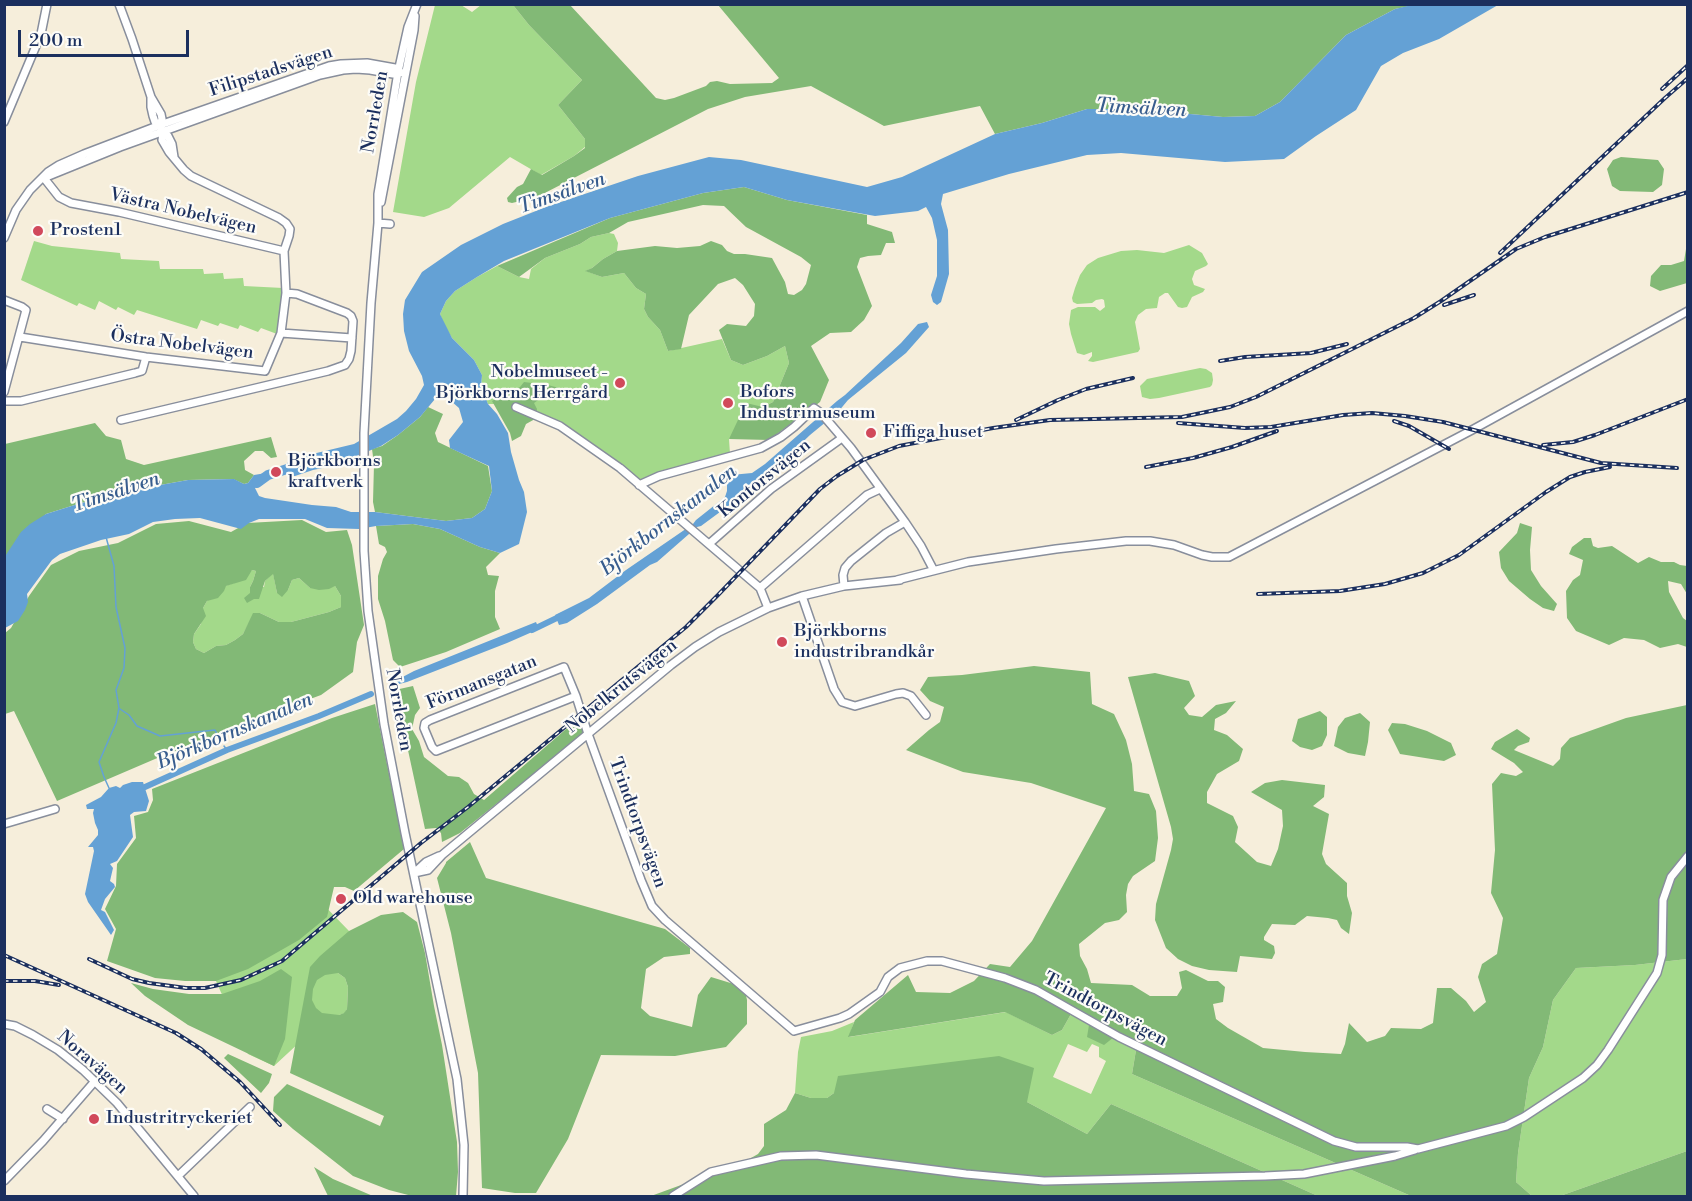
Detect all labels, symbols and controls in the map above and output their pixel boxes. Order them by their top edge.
scale bar [21,18,192,56]
text: 200 m [29,29,83,52]
street label: Filipstadsvägen [207,42,335,102]
street label: Norrleden [358,69,394,155]
water label: Timsälven [1095,95,1187,123]
water label: Timsälven [515,168,609,220]
street label: Västra Nobelvägen [107,185,259,239]
place label: Prosten1 [50,220,122,242]
marker: Prosten1 [31,224,45,238]
street label: Östra Nobelvägen [109,326,255,364]
place label: Nobelmuseet - Björkborns Herrgård [436,362,608,404]
marker: Nobelmuseet - Björkborns Herrgård [613,376,627,390]
place label: Bofors Industrimuseum [740,382,876,424]
marker: Bofors Industrimuseum [721,396,735,410]
place label: Fiffiga huset [883,422,983,444]
marker: Fiffiga huset [864,426,878,440]
street label: Kontorsvägen [714,435,816,523]
place label: Björkborns kraftverk [288,451,381,494]
water label: Björkbornskanalen [596,460,742,582]
marker: Björkborns kraftverk [269,465,283,479]
water label: Timsälven [69,467,163,519]
place label: Björkborns industribrandkår [794,621,935,664]
street label: Nobelkrutsvägen [562,635,682,739]
marker: Björkborns industribrandkår [775,635,789,649]
street label: Förmansgatan [424,651,540,715]
street label: Norrleden [380,667,416,753]
water label: Björkbornskanalen [153,688,317,776]
street label: Trindtorpsvägen [603,755,671,891]
place label: Old warehouse [353,888,473,910]
marker: Old warehouse [334,892,348,906]
street label: Trindtorpsvägen [1039,968,1171,1052]
street label: Noravägen [52,1026,132,1100]
place label: Industritryckeriet [106,1108,252,1130]
marker: Industritryckeriet [87,1112,101,1126]

